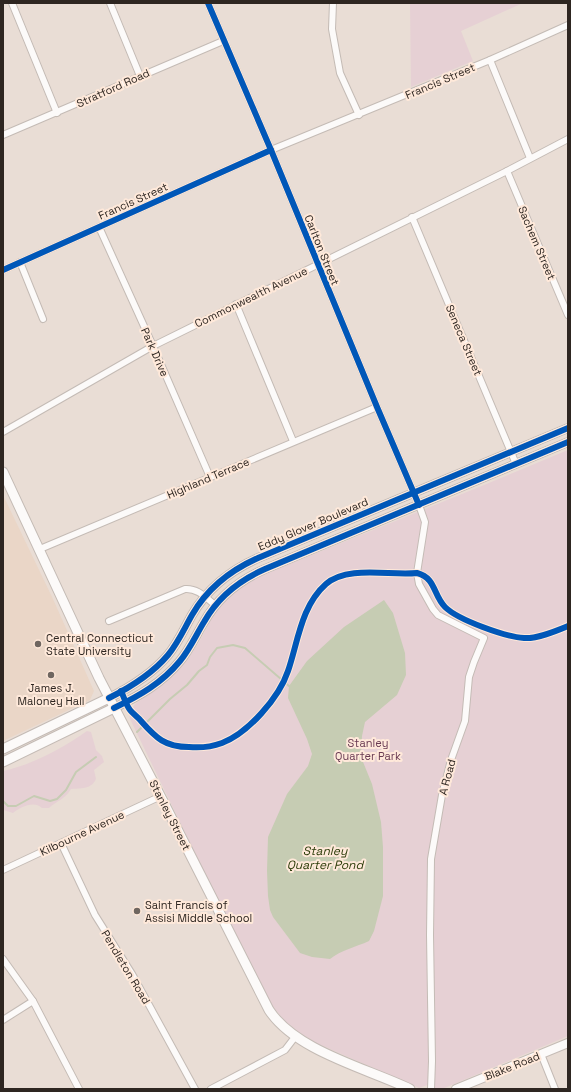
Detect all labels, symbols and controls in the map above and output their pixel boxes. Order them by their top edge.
street label: Francis Street [403,60,477,102]
street label: Stratford Road [74,66,152,110]
street label: Francis Street [96,179,170,223]
street label: Sachem Street [515,204,559,282]
street label: Carlton Street [301,213,343,287]
street label: Commonwealth Avenue [192,264,310,330]
street label: Seneca Street [443,302,485,378]
street label: Park Drive [138,325,172,379]
street label: Highland Terrace [165,454,251,502]
street label: Eddy Glover Boulevard [256,494,370,554]
place label: Central Connecticut State University [46,631,153,658]
marker: Central Connecticut State University [33,639,43,649]
marker: James J. Maloney Hall [46,670,56,680]
place label: James J. Maloney Hall [17,681,85,708]
park label: Stanley Quarter Park [335,736,401,763]
street label: A Road [436,758,458,796]
street label: Stanley Street [146,777,194,853]
street label: Kilbourne Avenue [38,807,126,859]
water label: Stanley Quarter Pond [287,843,364,873]
place label: Saint Francis of Assisi Middle School [145,898,252,925]
marker: Saint Francis of Assisi Middle School [132,906,142,916]
street label: Pendleton Road [98,927,154,1007]
street label: Blake Road [482,1049,542,1083]

